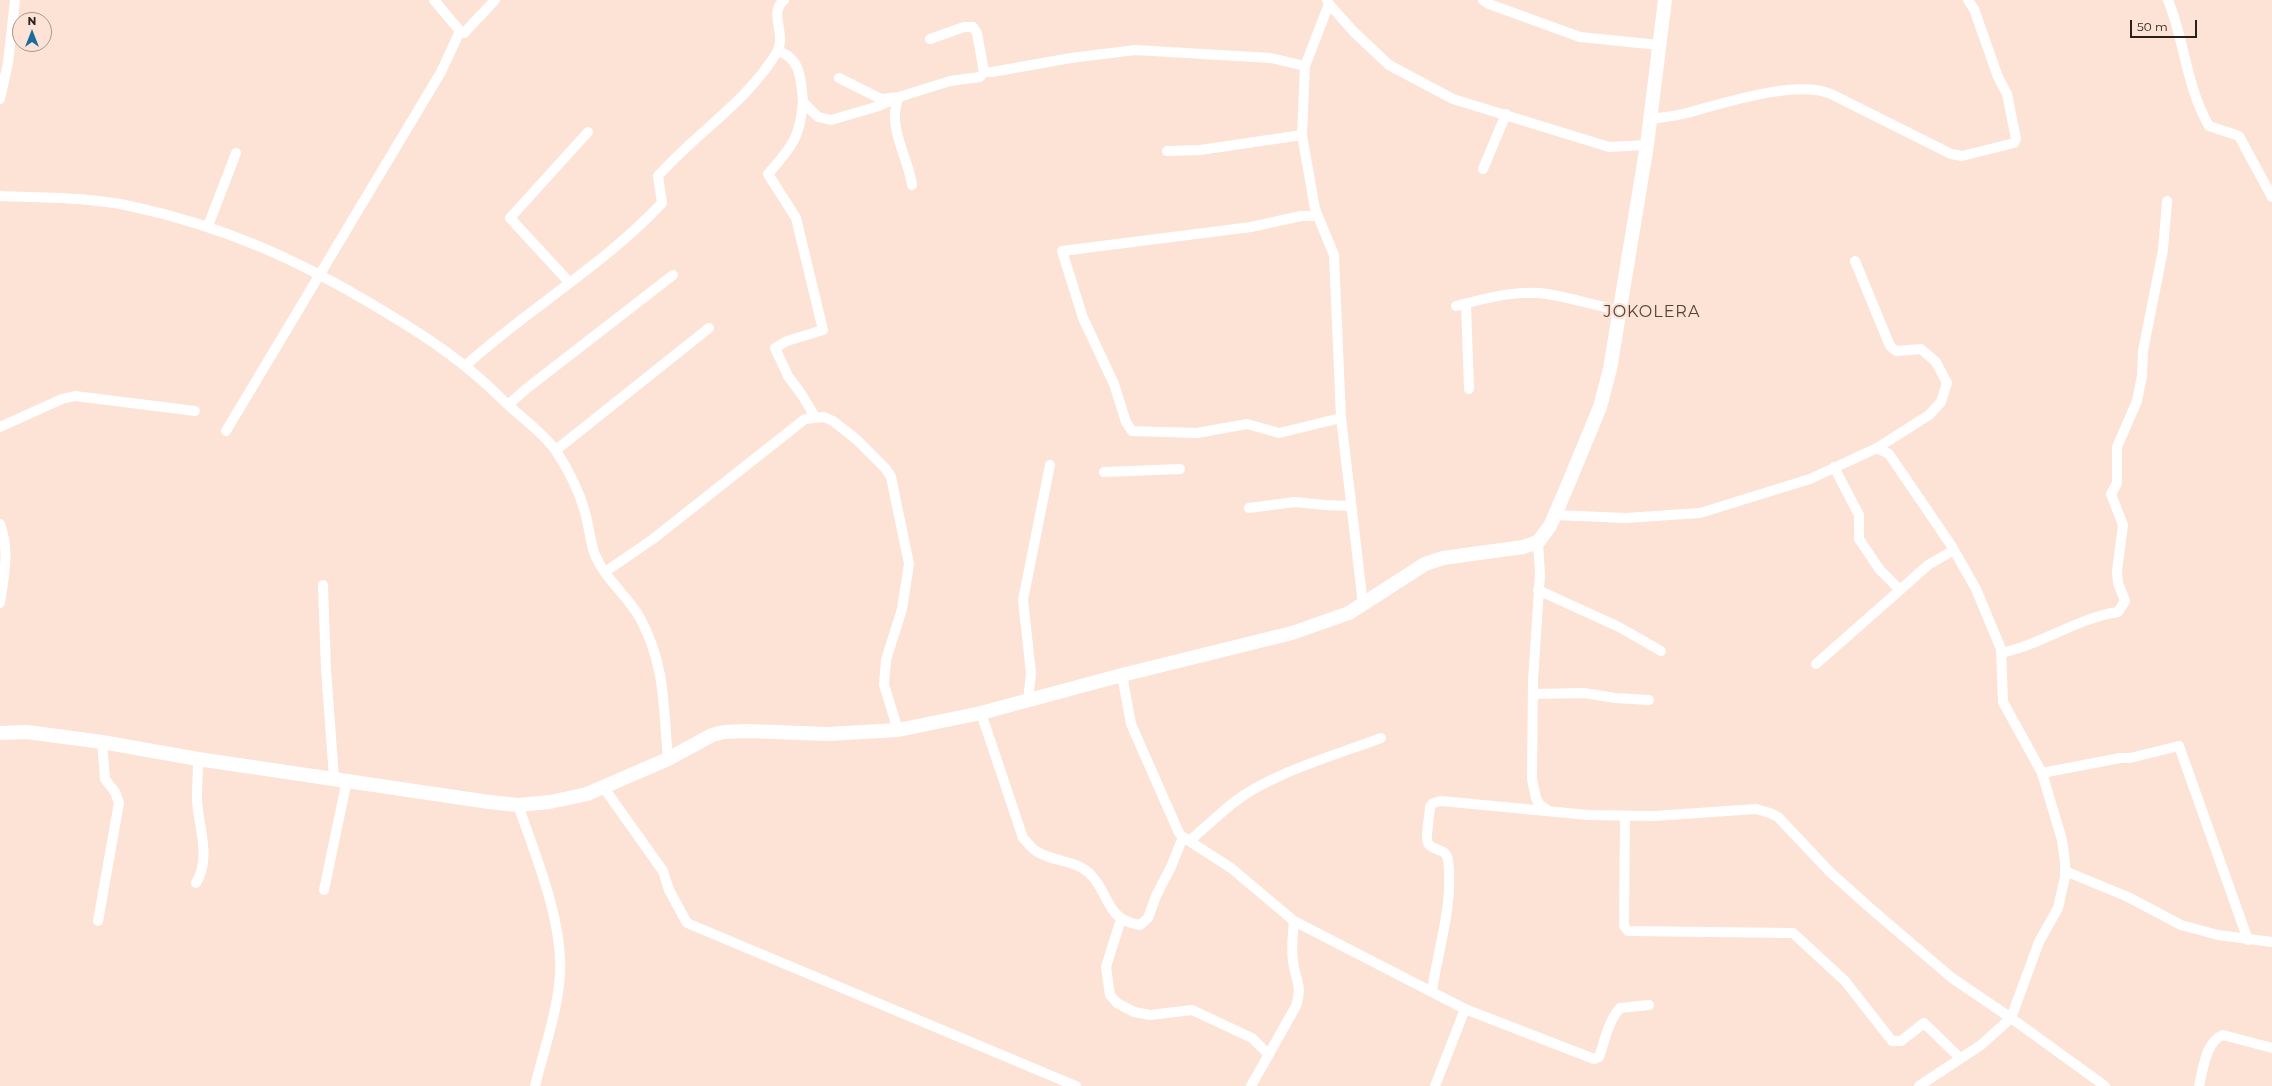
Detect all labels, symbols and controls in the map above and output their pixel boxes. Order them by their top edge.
north arrow [12,12,52,52]
scale bar [2132,12,2199,38]
text: N [28,14,36,28]
text: 50 m [2137,19,2168,34]
district label: JOKOLERA [1604,302,1700,322]

